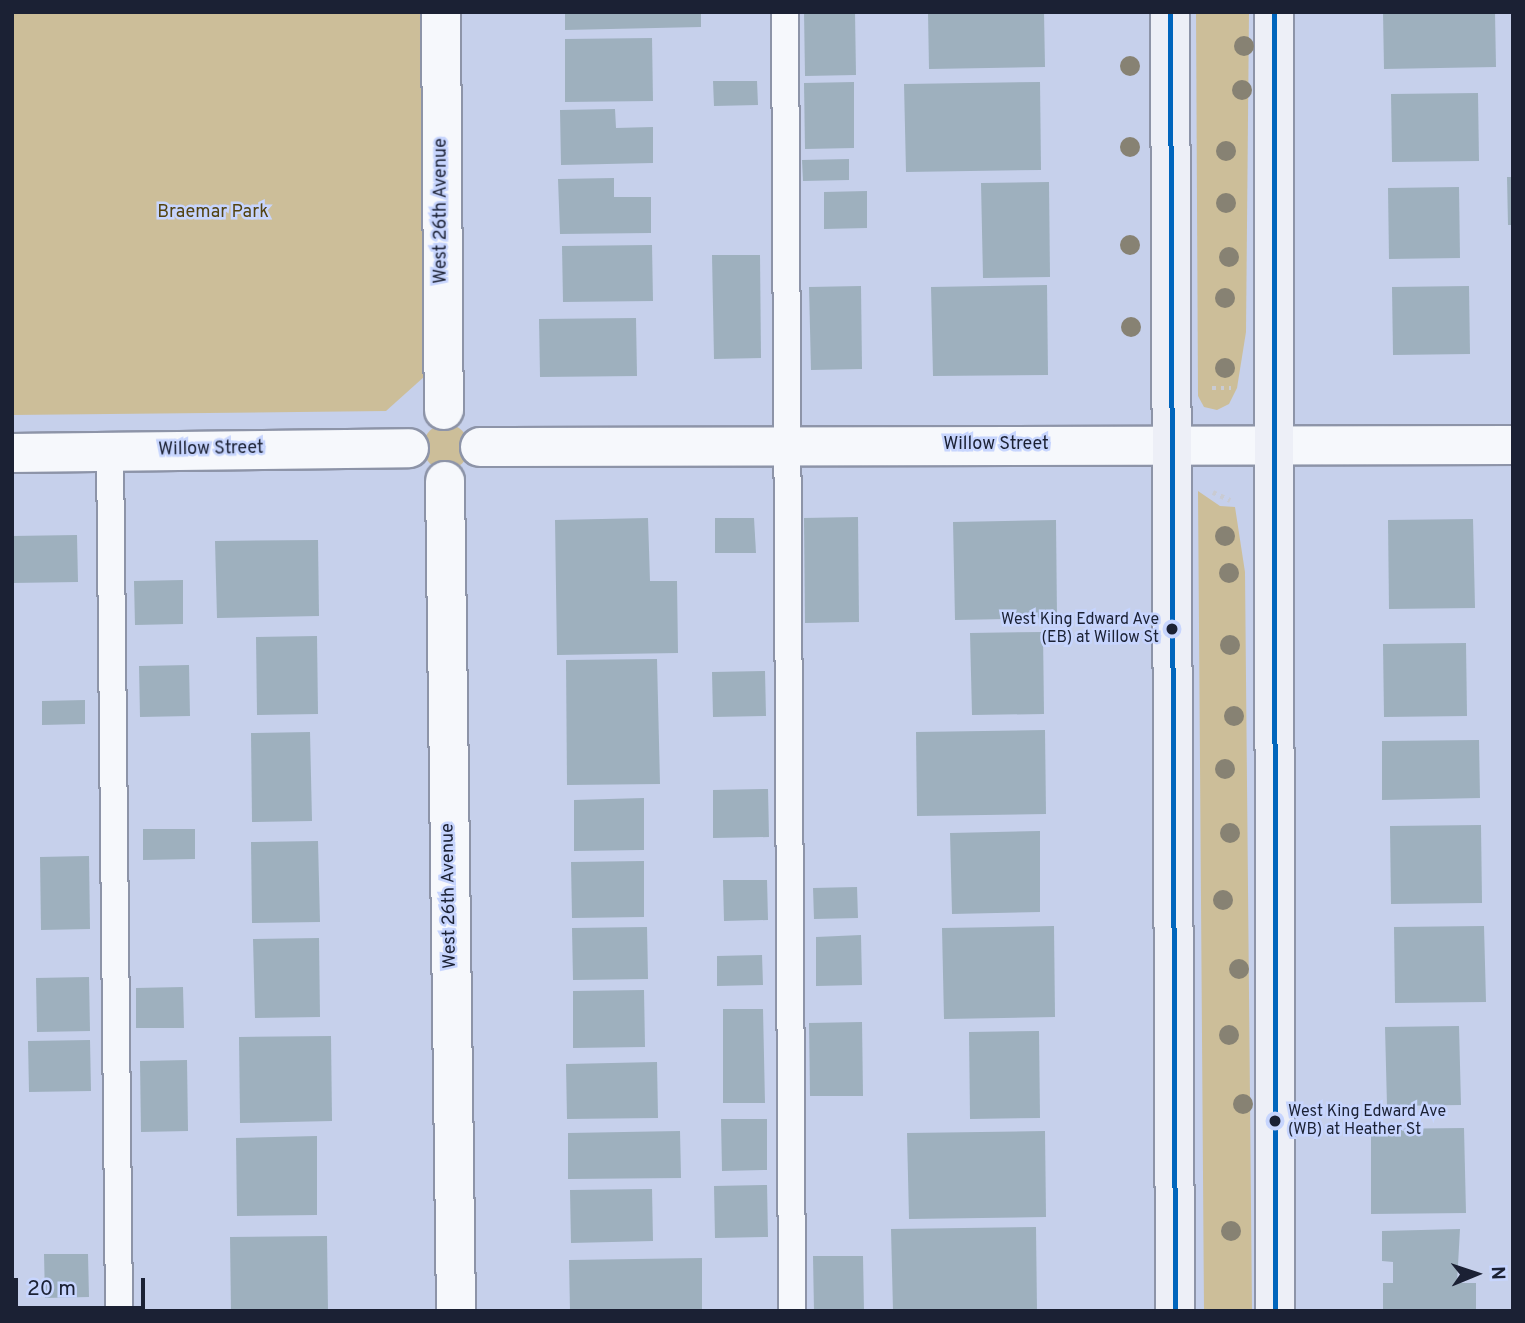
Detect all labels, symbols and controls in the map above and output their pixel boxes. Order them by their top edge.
street label: West 26th Avenue [431,138,453,284]
park label: Braemar Park [157,202,269,224]
street label: Willow Street [943,434,1049,456]
street label: Willow Street [158,438,264,462]
place label: West King Edward Ave (EB) at Willow St [1000,610,1159,648]
marker: West King Edward Ave (EB) at Willow St [1165,622,1179,636]
street label: West 26th Avenue [438,823,462,969]
place label: West King Edward Ave (WB) at Heather St [1288,1102,1447,1140]
marker: West King Edward Ave (WB) at Heather St [1268,1114,1282,1128]
north arrow [1441,1239,1511,1309]
scale bar [18,1264,149,1308]
text: N [1485,1266,1509,1281]
text: 20 m [27,1276,76,1303]

